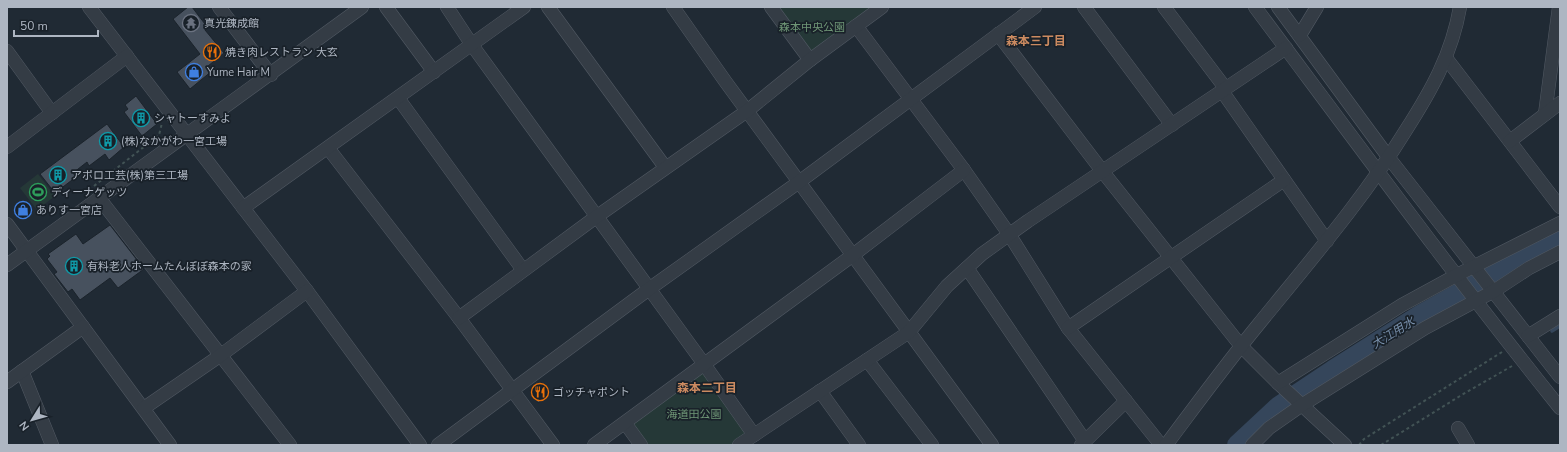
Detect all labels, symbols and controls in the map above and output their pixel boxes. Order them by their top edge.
scale bar [14,12,98,38]
temple icon: 真光錬成館 [181,13,201,33]
place label: 真光錬成館 [204,16,259,31]
text: 50 m [20,18,48,34]
park label: 森本中央公園 [779,20,845,35]
district label: 森本三丁目 [1006,33,1066,49]
restaurant icon: 焼き肉レストラン 大玄 [202,42,222,62]
place label: 焼き肉レストラン 大玄 [225,45,338,60]
shop icon: Yume Hair M [184,62,204,82]
place label: Yume Hair M [206,65,270,80]
building icon: シャトーすみよ [131,108,151,128]
place label: シャトーすみよ [154,111,231,126]
building icon: (株)なかがわ一宮工場 [98,131,118,151]
place label: (株)なかがわ一宮工場 [121,134,227,149]
building icon: アポロ工芸(株)第三工場 [48,165,68,185]
place label: アポロ工芸(株)第三工場 [71,168,188,183]
sports icon: ディーナゲッツ [28,182,48,202]
place label: ディーナゲッツ [51,185,127,200]
shop icon: ありす一宮店 [13,200,33,220]
place label: ありす一宮店 [36,203,102,218]
building icon: 有料老人ホームたんぽぽ森本の家 [64,256,84,276]
place label: 有料老人ホームたんぽぽ森本の家 [87,259,252,274]
water label: 大江用水 [1368,312,1419,353]
district label: 森本二丁目 [677,380,737,396]
restaurant icon: ゴッチャポント [530,382,550,402]
place label: ゴッチャポント [553,385,630,400]
north arrow [12,400,52,440]
park label: 海道田公園 [667,407,722,422]
text: N [16,418,33,434]

